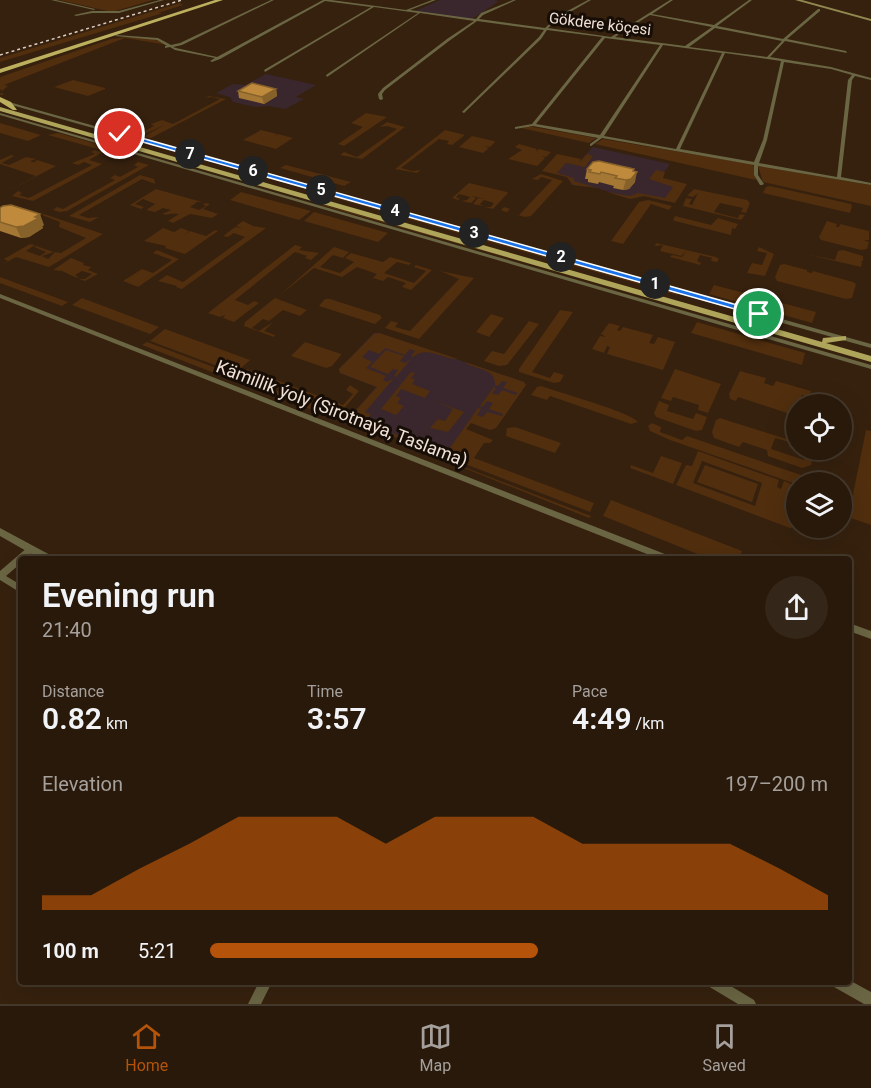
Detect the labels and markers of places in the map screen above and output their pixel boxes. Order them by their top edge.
pin [94,108,145,159]
pin: 7 [175,139,205,169]
pin: 6 [238,156,268,186]
pin: 5 [306,175,336,205]
pin: 4 [380,196,410,226]
pin: 3 [459,218,489,248]
pin: 2 [546,242,576,272]
pin: 1 [640,269,670,299]
pin [733,288,784,339]

